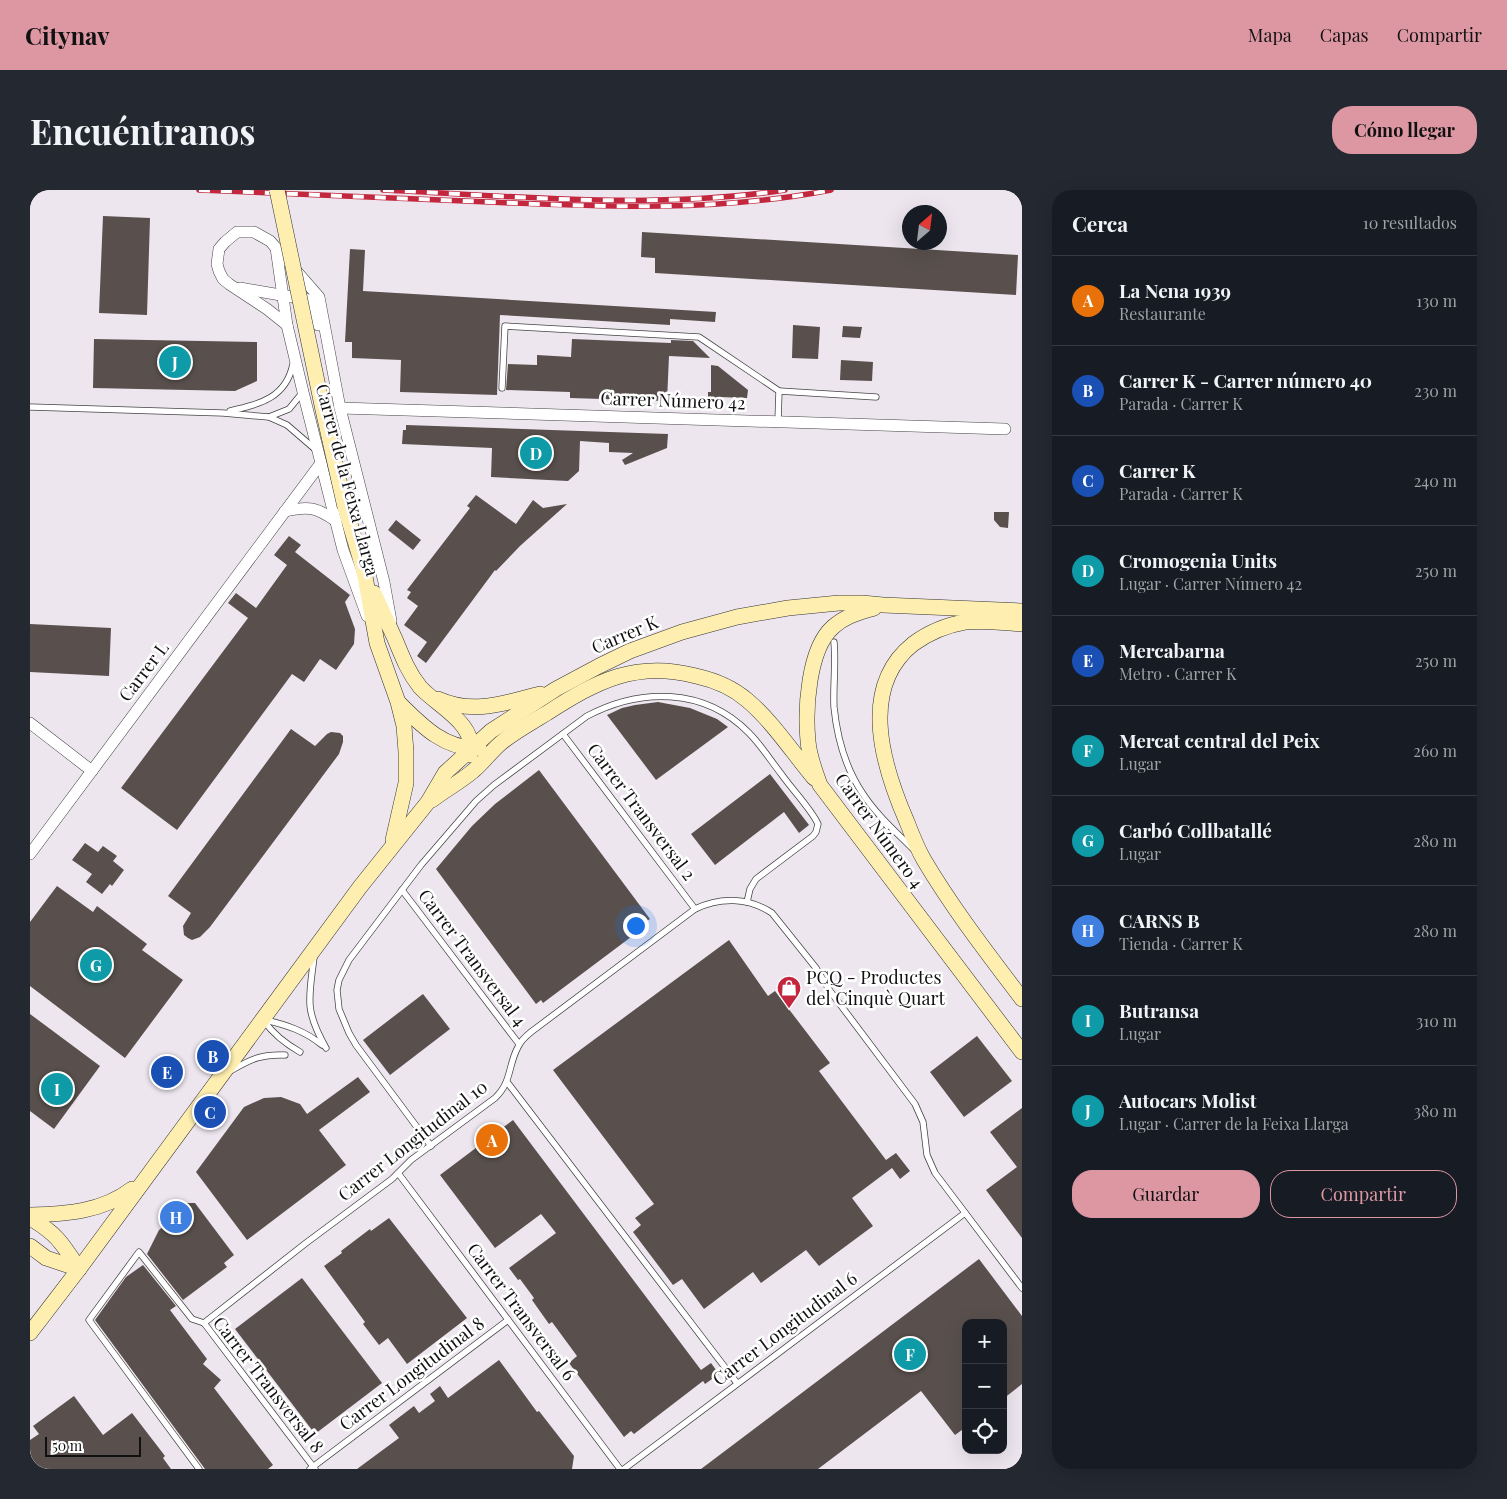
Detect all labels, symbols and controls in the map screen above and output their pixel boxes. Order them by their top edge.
text: Citynav [25,19,110,51]
text: Mapa [1248,23,1292,47]
text: Capas [1320,23,1369,47]
text: Compartir [1397,23,1482,47]
button: Cómo llegar [1332,106,1477,154]
text: Encuéntranos [30,107,255,154]
north arrow [902,205,947,250]
text: Cerca [1072,209,1128,237]
text: 10 resultados [1363,212,1457,233]
text: La Nena 1939 [1119,277,1231,303]
text: A [1083,290,1093,311]
text: 130 m [1416,290,1457,311]
text: Restaurante [1119,303,1206,324]
pin: J [159,343,191,381]
text: Carrer K - Carrer número 40 [1119,367,1372,393]
text: B [1083,380,1093,401]
text: 230 m [1414,380,1457,401]
street label: Carrer de la Feixa Llarga [311,381,385,578]
street label: Carrer Número 42 [600,385,746,415]
text: Parada · Carrer K [1119,393,1243,414]
pin: D [520,434,552,472]
text: Carrer K [1119,457,1196,483]
text: C [1082,470,1094,491]
text: 240 m [1414,470,1457,491]
text: Parada · Carrer K [1119,483,1243,504]
text: Cromogenia Units [1119,547,1277,573]
text: D [1082,560,1094,581]
text: 250 m [1415,560,1457,581]
text: Lugar · Carrer Número 42 [1119,573,1302,594]
street label: Carrer K [588,609,662,659]
street label: Carrer L [113,636,174,706]
text: Mercabarna [1119,637,1225,663]
text: E [1083,650,1093,671]
text: 250 m [1415,650,1457,671]
text: Metro · Carrer K [1119,663,1236,684]
text: Mercat central del Peix [1119,727,1320,753]
street label: Carrer Transversal 2 [582,738,701,885]
text: F [1083,740,1093,761]
text: 260 m [1413,740,1457,761]
text: Lugar [1119,753,1161,774]
street label: Carrer Número 4 [830,768,930,893]
text: Carbó Collbatallé [1119,817,1272,843]
text: G [1082,830,1094,851]
text: 280 m [1413,830,1457,851]
text: Lugar [1119,843,1161,864]
street label: Carrer Transversal 4 [413,884,532,1031]
text: CARNS B [1119,907,1200,933]
your location [623,913,649,939]
text: H [1082,920,1094,941]
text: 280 m [1413,920,1457,941]
text: Tienda · Carrer K [1119,933,1243,954]
pin: G [80,946,112,984]
place label: PCQ - Productes del Cinquè Quart [806,965,946,1010]
shop icon: PCQ - Productes del Cinquè Quart [776,975,802,1009]
text: Butransa [1119,997,1199,1023]
text: I [1085,1010,1091,1031]
text: 310 m [1416,1010,1457,1031]
text: Lugar [1119,1023,1161,1044]
pin: B [197,1037,229,1075]
pin: E [151,1053,183,1091]
pin: I [41,1070,73,1108]
street label: Carrer Longitudinal 10 [333,1074,492,1206]
text: Autocars Molist [1119,1087,1256,1113]
pin: C [194,1093,226,1131]
text: J [1085,1100,1091,1121]
text: 380 m [1414,1100,1457,1121]
text: Lugar · Carrer de la Feixa Llarga [1119,1113,1349,1134]
pin: A [476,1121,508,1159]
button: Guardar [1072,1170,1260,1218]
button: Compartir [1270,1170,1457,1218]
pin: H [160,1198,192,1236]
street label: Carrer Transversal 6 [462,1238,581,1385]
street label: Carrer Longitudinal 6 [707,1266,862,1391]
street label: Carrer Transversal 8 [208,1311,329,1457]
street label: Carrer Longitudinal 8 [334,1311,489,1436]
map controls [962,1319,1007,1454]
button: + [962,1319,1007,1364]
pin: F [894,1335,926,1373]
button: − [962,1364,1007,1409]
button: locate [962,1409,1007,1454]
scale bar [45,1434,141,1457]
text: 50 m [52,1436,82,1455]

